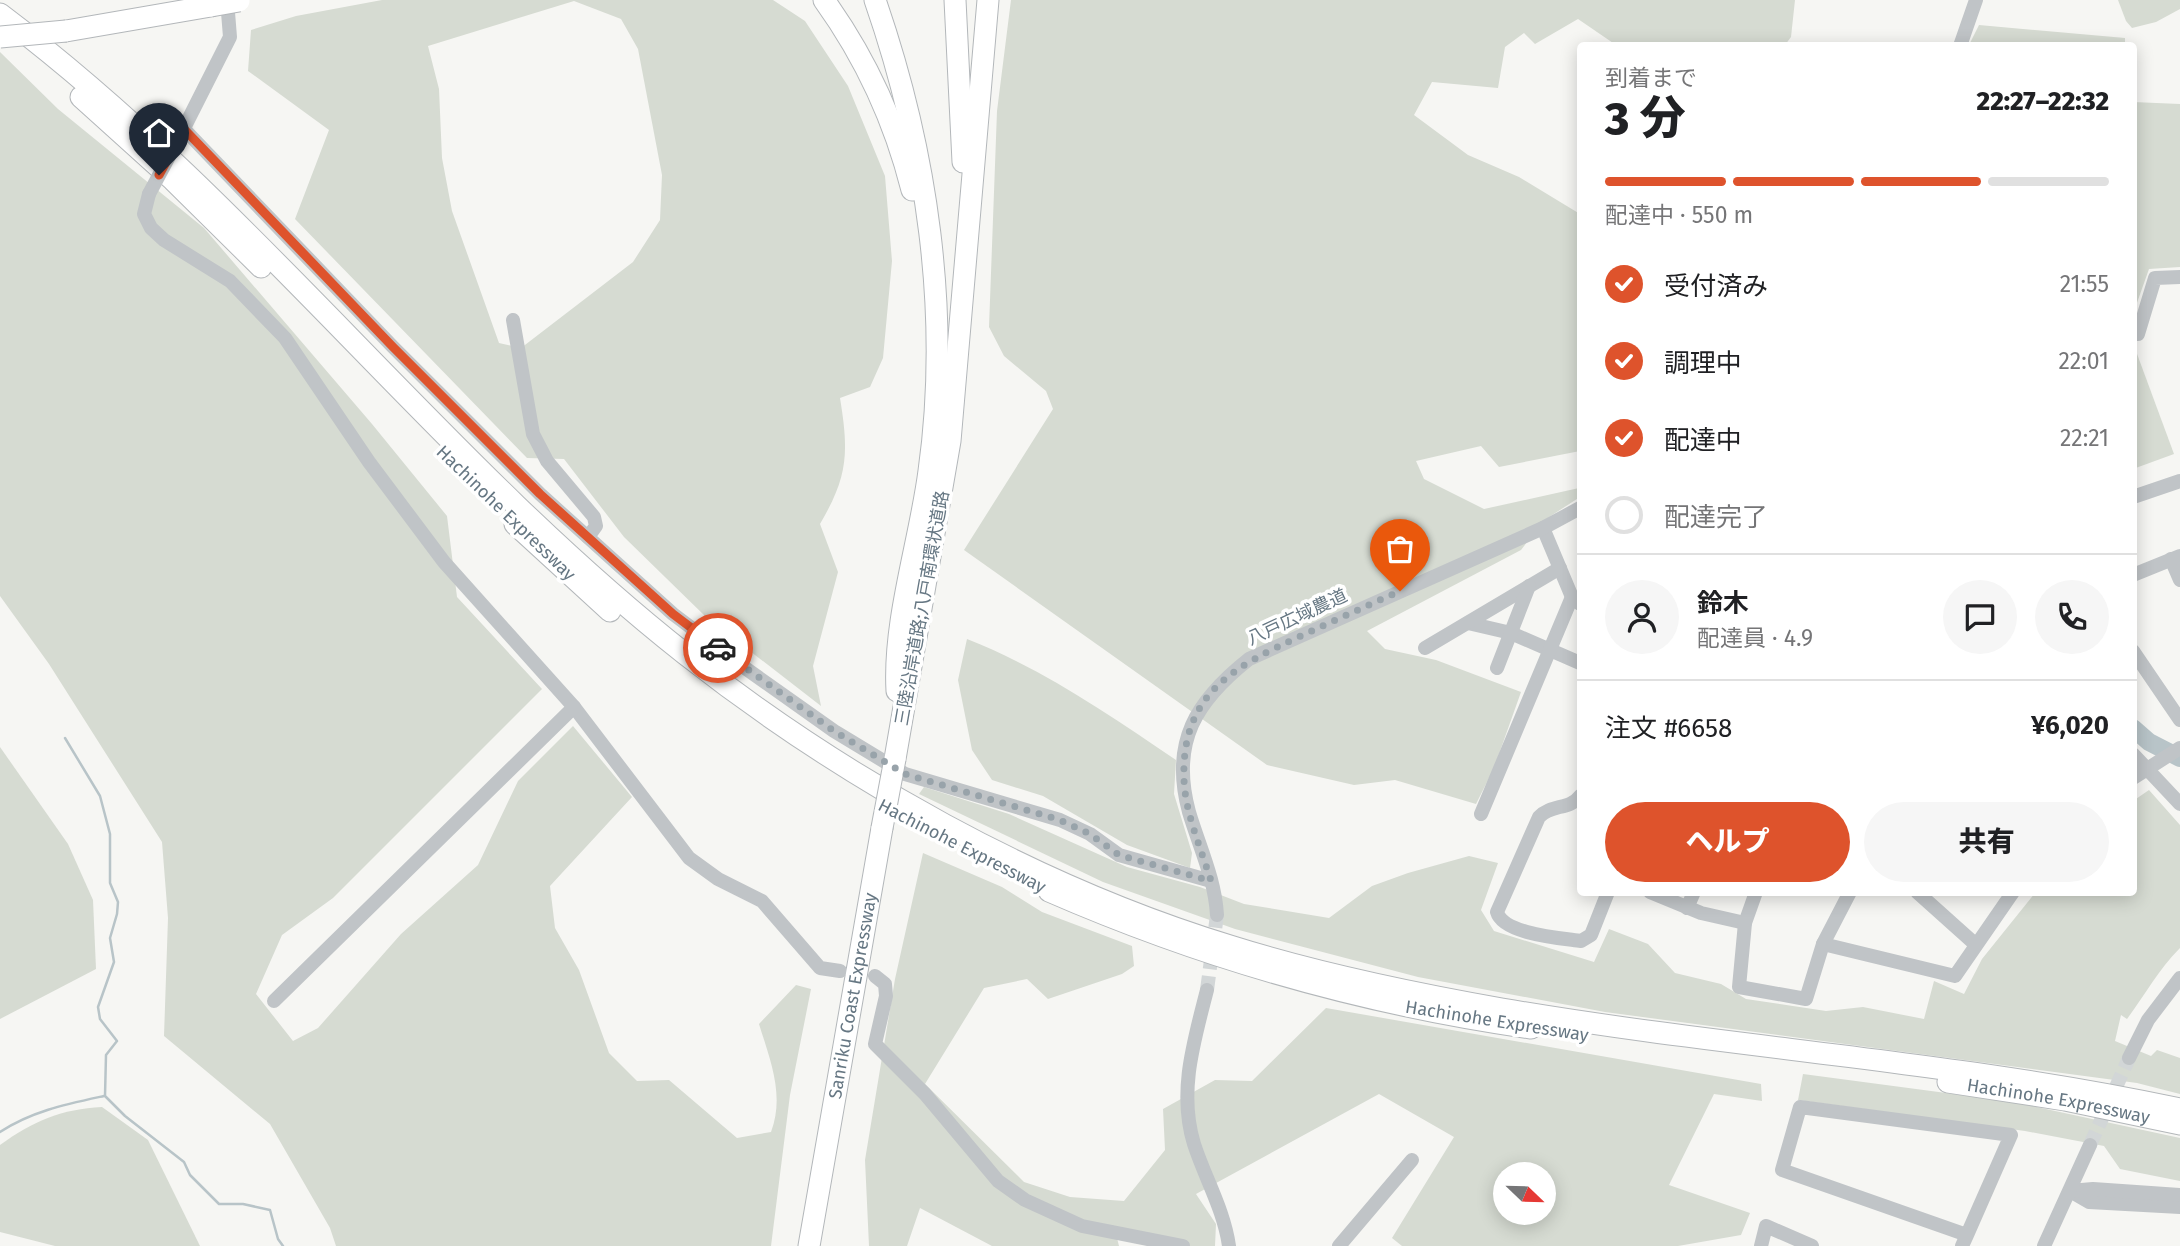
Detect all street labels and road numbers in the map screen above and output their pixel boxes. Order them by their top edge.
street label: Hachinohe Expressway [432,441,580,585]
street label: 三陸沿岸道路;八戸南環状道路 [890,489,954,727]
street label: 八戸広域農道 [1243,584,1351,650]
street label: Hachinohe Expressway [874,794,1050,898]
street label: Sanriku Coast Expressway [824,891,882,1101]
street label: Hachinohe Expressway [1404,996,1590,1046]
street label: Hachinohe Expressway [1965,1074,2152,1128]

